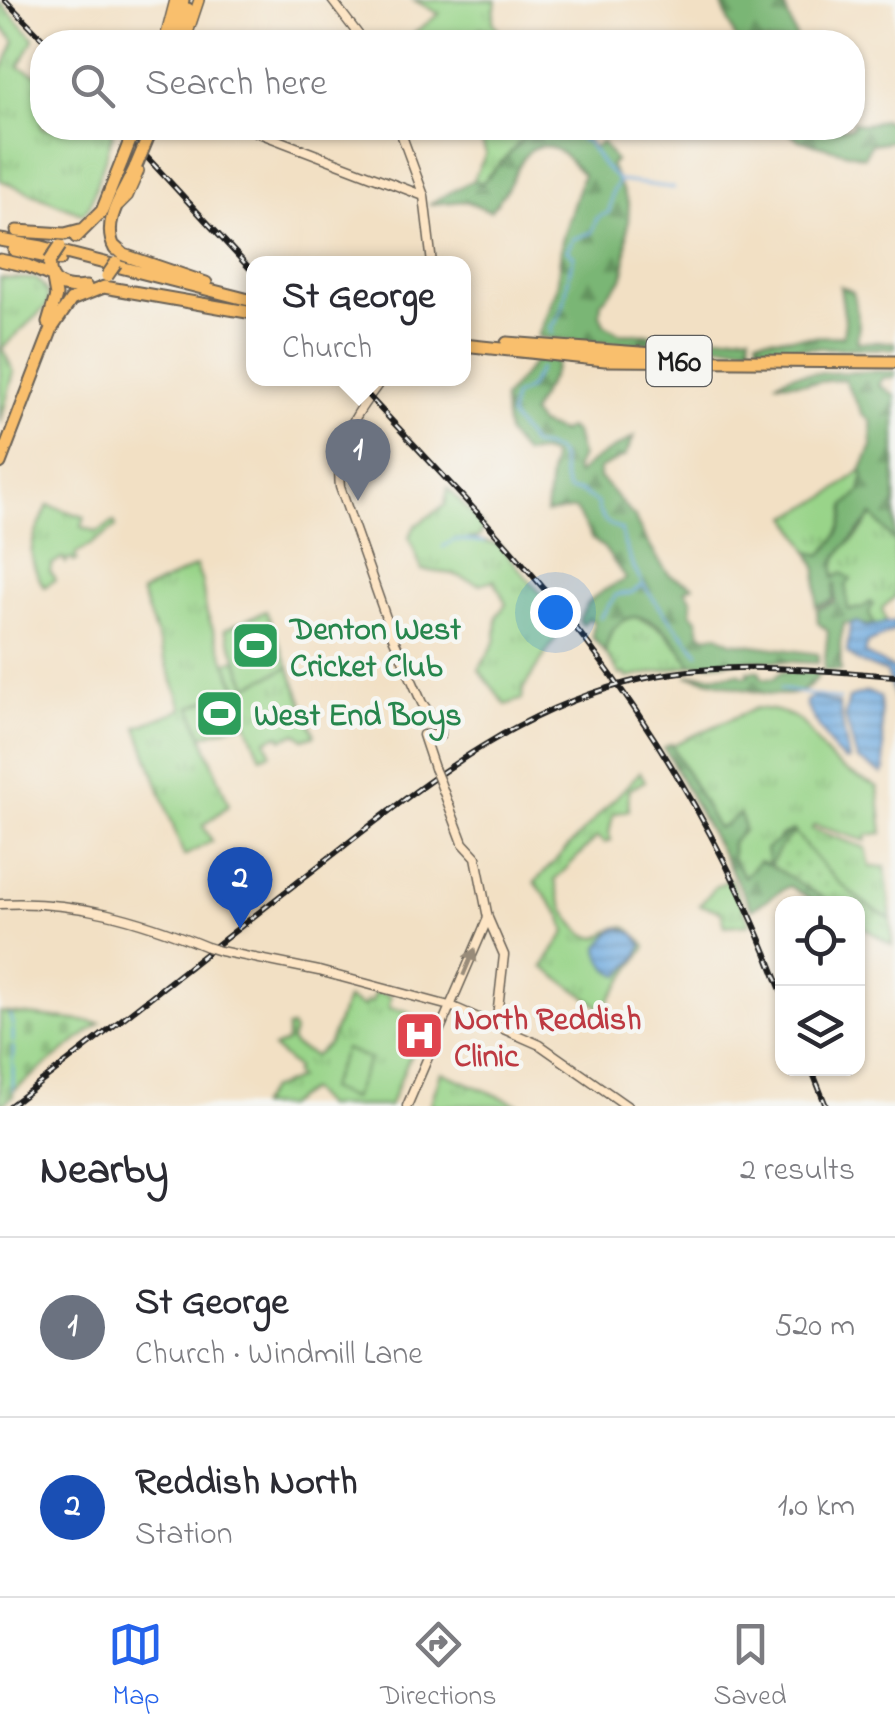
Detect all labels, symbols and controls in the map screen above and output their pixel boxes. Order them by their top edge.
search box [30,30,865,140]
text: Search here [145,57,327,113]
icon: search [65,58,120,113]
popup [246,256,471,386]
text: St George [282,270,435,326]
text: Church [282,326,372,373]
road number: M60 [646,336,712,386]
pin: 1 [326,418,390,501]
your location [530,587,581,638]
place label: Denton West Cricket Club [288,608,461,692]
sports icon: Denton West Cricket Club [229,620,281,672]
sports icon: West End Boys [193,688,245,740]
place label: West End Boys [254,694,462,742]
pin: 2 [208,846,272,929]
map controls [775,896,865,1076]
button: locate [775,896,865,986]
one-way arrow [461,947,477,977]
button: layers [775,986,865,1076]
place label: North Reddish Clinic [454,998,641,1082]
hospital icon: North Reddish Clinic [393,1010,445,1062]
text: Nearby [40,1141,168,1202]
text: 2 results [740,1148,855,1195]
text: St George [135,1276,288,1332]
text: 1 [67,1304,78,1351]
text: 520 m [774,1304,855,1351]
text: Church · Windmill Lane [135,1332,423,1379]
text: Reddish North [135,1456,358,1512]
text: 2 [65,1484,80,1531]
text: 1.0 km [778,1484,855,1531]
text: Station [135,1512,233,1559]
tab: Map [108,1617,163,1718]
tab: Directions [380,1617,497,1718]
tab: Saved [714,1617,787,1718]

